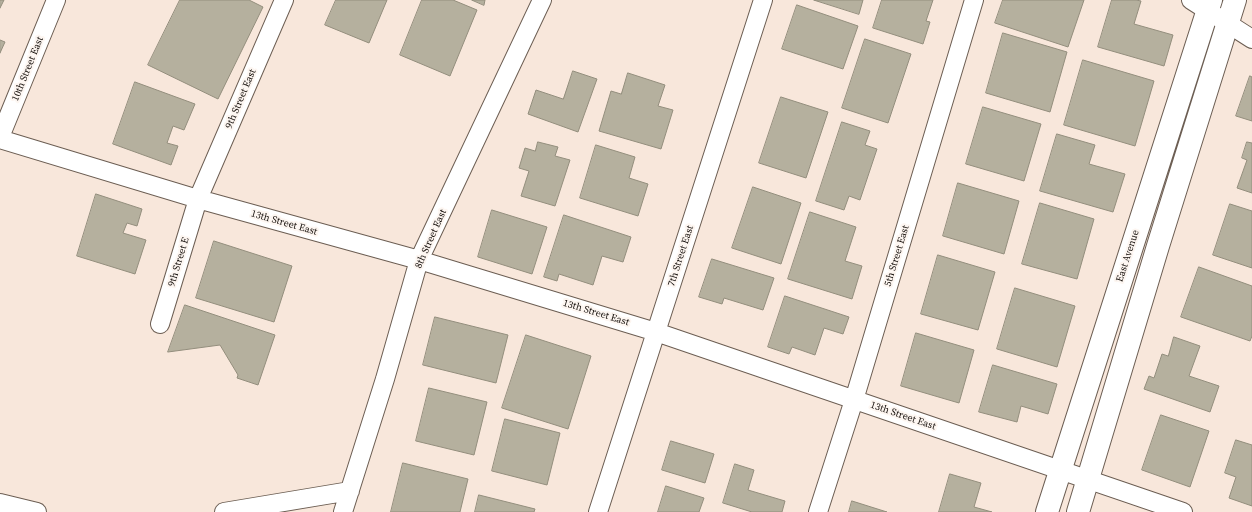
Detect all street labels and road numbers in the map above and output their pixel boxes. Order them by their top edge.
street label: 10th Street East [10,35,46,103]
street label: 9th Street East [223,67,259,131]
street label: 13th Street East [249,208,319,238]
street label: 8th Street East [413,208,449,270]
street label: 7th Street East [665,224,697,288]
street label: 5th Street East [882,224,912,288]
street label: East Avenue [1114,229,1142,283]
street label: 9th Street E [166,236,192,288]
street label: 13th Street East [562,297,630,329]
street label: 13th Street East [869,399,937,433]

